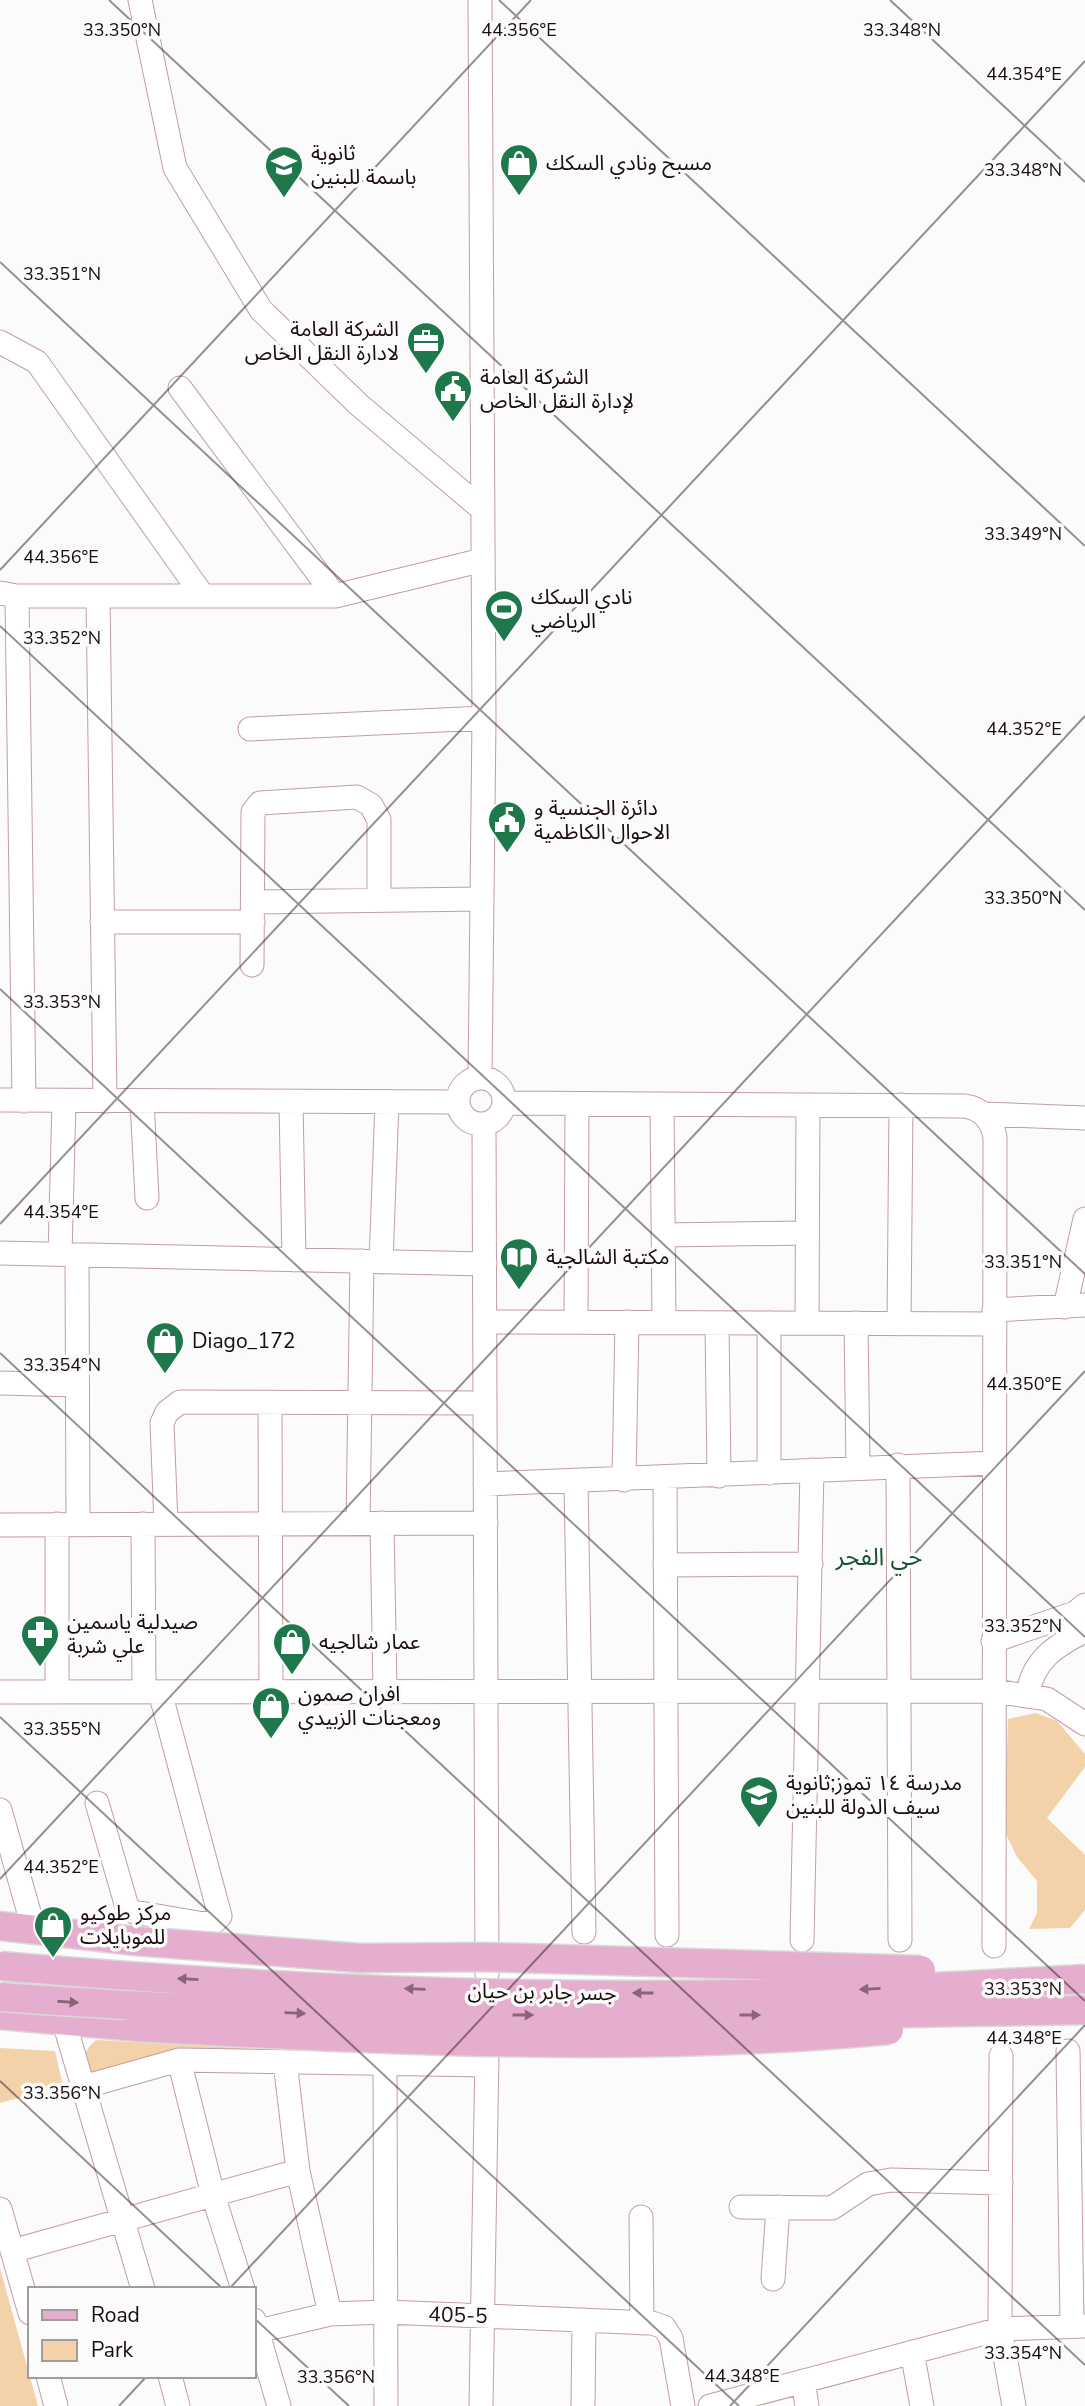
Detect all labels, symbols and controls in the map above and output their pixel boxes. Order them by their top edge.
text: 33.350°N [83,18,161,42]
text: 44.356°E [481,18,557,42]
text: 33.348°N [863,18,941,42]
text: 44.354°E [986,62,1062,86]
place label: ثانوية باسمة للبنين [311,139,416,191]
shop icon: مسبح ونادي السكك [498,142,540,197]
school or university icon: ثانوية باسمة للبنين [263,144,305,199]
place label: مسبح ونادي السكك [546,149,712,179]
text: 33.348°N [984,158,1062,182]
text: 33.351°N [23,262,101,286]
place label: الشركة العامة لادارة النقل الخاص [245,315,399,367]
office icon: الشركة العامة لادارة النقل الخاص [405,320,447,375]
place label: الشركة العامة لإدارة النقل الخاص [480,363,634,415]
public building icon: الشركة العامة لإدارة النقل الخاص [432,368,474,423]
text: 33.349°N [984,522,1062,546]
text: 44.356°E [23,545,99,569]
place label: نادي السكك الرياضي [531,583,632,637]
sports icon: نادي السكك الرياضي [483,588,525,643]
text: 33.352°N [23,626,101,650]
text: 44.352°E [986,717,1062,741]
place label: دائرة الجنسية و الاحوال الكاظمية [534,794,670,846]
public building icon: دائرة الجنسية و الاحوال الكاظمية [486,799,528,854]
text: 33.350°N [984,886,1062,910]
text: 33.353°N [23,990,101,1014]
text: 44.354°E [23,1200,99,1224]
library icon: مكتبة الشالجية [498,1236,540,1291]
place label: مكتبة الشالجية [546,1243,670,1271]
text: 33.351°N [984,1250,1062,1274]
shop icon: Diago_172 [144,1320,186,1375]
place label: Diago_172 [192,1327,295,1355]
text: 33.354°N [23,1353,101,1377]
text: 44.350°E [986,1372,1062,1396]
district label: حي الفجر [835,1541,922,1576]
place label: صيدلية ياسمين علي شربة [67,1608,198,1662]
pharmacy icon: صيدلية ياسمين علي شربة [19,1613,61,1668]
text: 33.352°N [984,1614,1062,1638]
shop icon: عمار شالجيه [271,1621,313,1676]
place label: عمار شالجيه [319,1628,420,1656]
place label: افران صمون ومعجنات الزبيدي [298,1680,441,1734]
shop icon: افران صمون ومعجنات الزبيدي [250,1685,292,1740]
text: 33.355°N [23,1717,101,1741]
place label: مدرسة ١٤ تموز;ثانوية سيف الدولة للبنين [786,1769,962,1821]
school or university icon: مدرسة ١٤ تموز;ثانوية سيف الدولة للبنين [738,1774,780,1829]
text: 44.352°E [23,1855,99,1879]
place label: مركز طوكيو للموبايلات [80,1899,171,1951]
shop icon: مركز طوكيو للموبايلات [32,1904,74,1959]
one-way arrow [177,1974,199,1985]
street label: جسر جابر بن حيان [467,1977,617,2007]
text: 33.353°N [984,1977,1062,2001]
one-way arrow [404,1984,426,1995]
one-way arrow [859,1984,881,1995]
one-way arrow [631,1987,653,1999]
one-way arrow [57,1997,79,2008]
one-way arrow [285,2007,307,2018]
one-way arrow [512,2009,534,2021]
one-way arrow [739,2009,761,2021]
text: 44.348°E [986,2026,1062,2050]
text: 33.356°N [23,2081,101,2105]
legend [28,2287,256,2378]
street label: 405-5 [428,2300,488,2330]
text: Road [91,2301,140,2329]
text: Park [91,2336,133,2364]
text: 33.354°N [984,2341,1062,2365]
text: 44.348°E [704,2364,780,2388]
text: 33.356°N [297,2365,375,2389]

